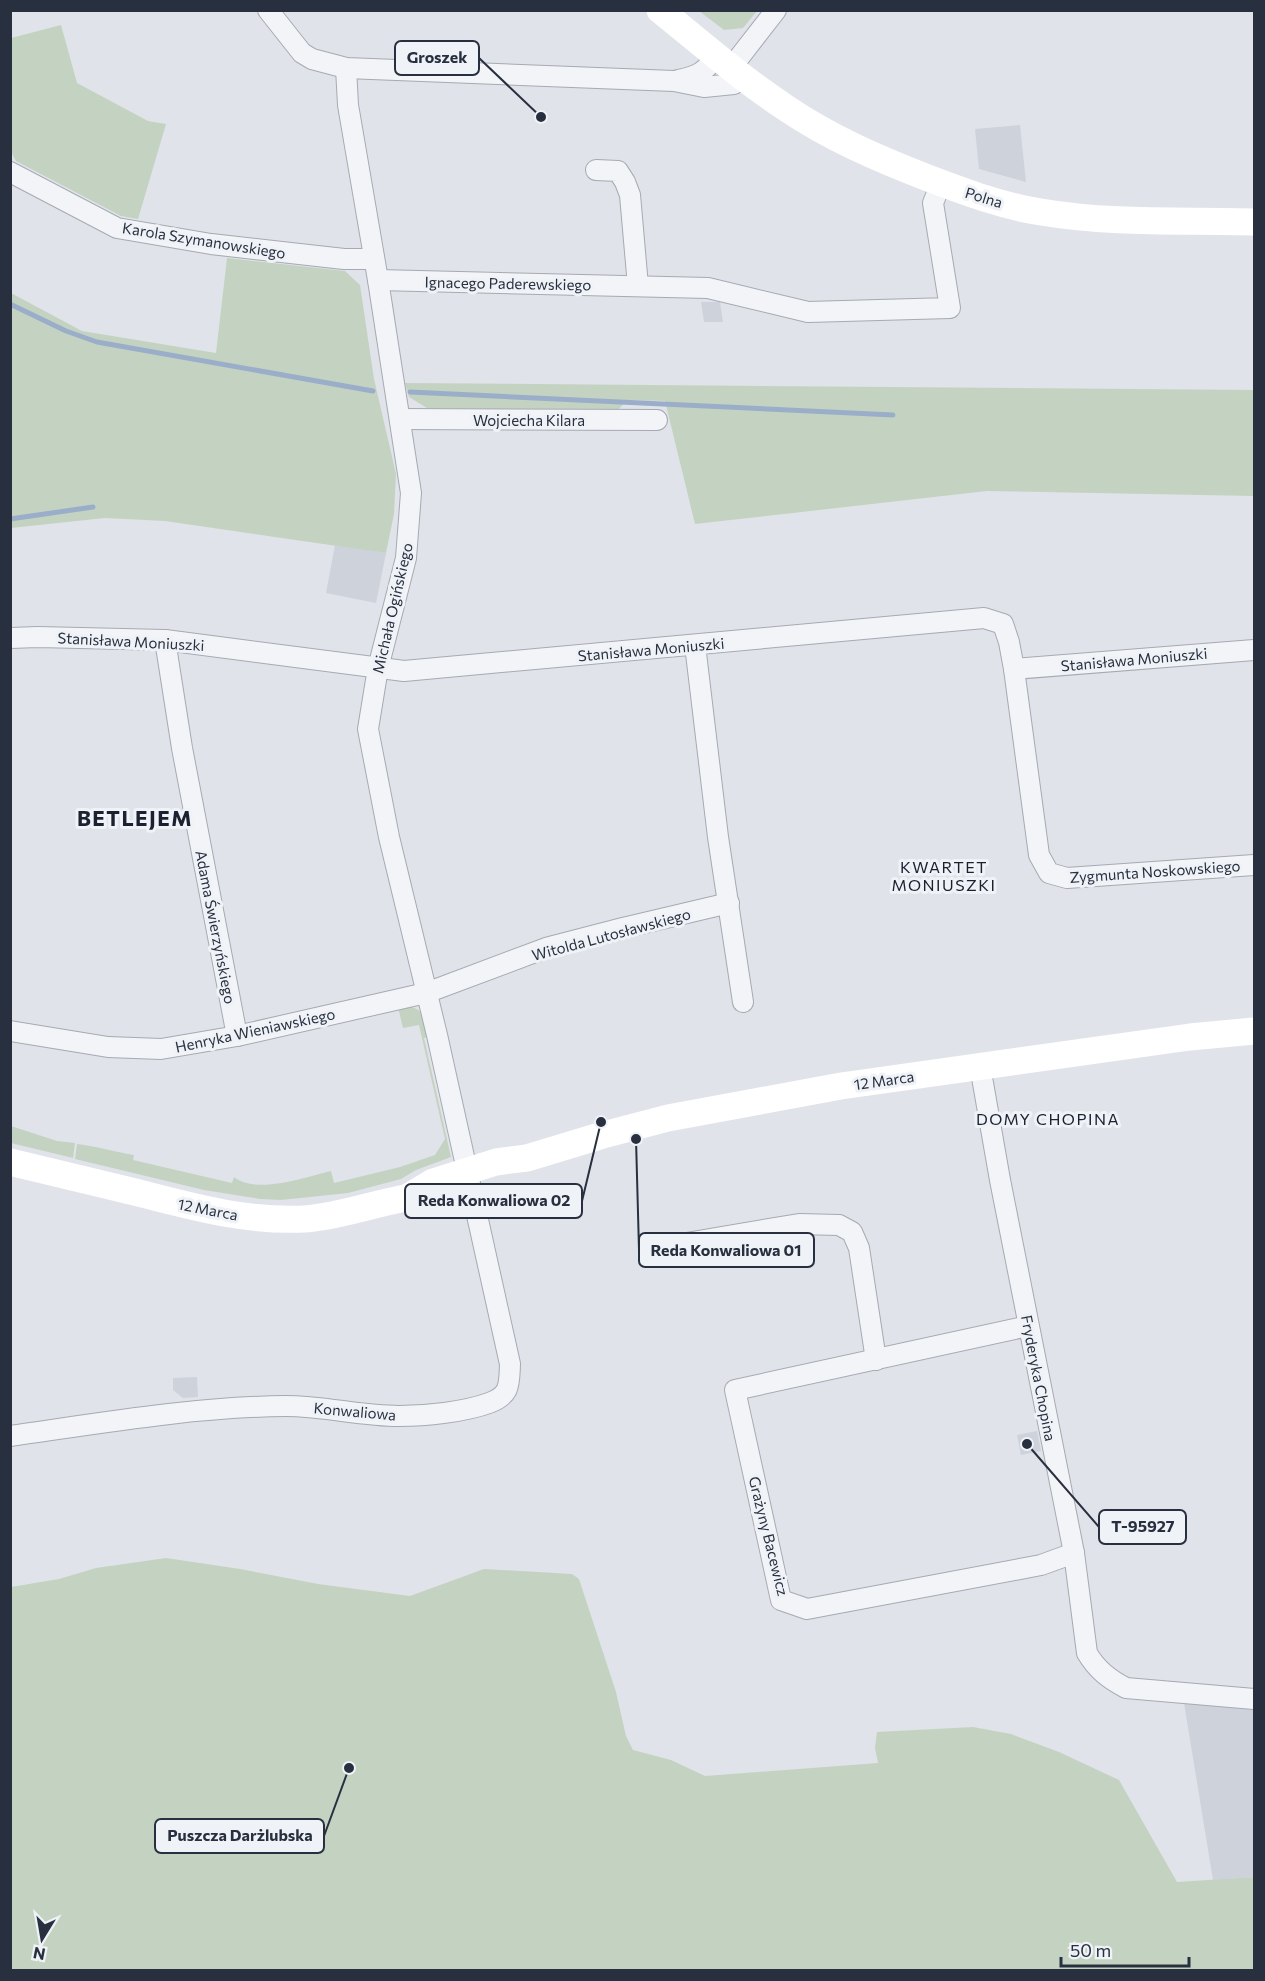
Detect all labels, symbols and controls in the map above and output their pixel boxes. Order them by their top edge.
callout: Groszek [395,41,479,75]
text: Groszek [407,47,468,66]
street label: Polna [963,183,1005,211]
street label: Karola Szymanowskiego [121,218,287,262]
street label: Ignacego Paderewskiego [424,273,592,293]
street label: Wojciecha Kilara [473,411,585,429]
street label: Michała Ogińskiego [368,541,416,675]
street label: Stanisława Moniuszki [57,628,205,654]
street label: Stanisława Moniuszki [577,634,725,664]
street label: Stanisława Moniuszki [1060,644,1208,674]
district label: BETLEJEM [77,805,193,830]
street label: Adama Świerzyńskiego [192,849,241,1005]
street label: Zygmunta Noskowskiego [1069,856,1241,886]
district label: KWARTET MONIUSZKI [891,857,997,894]
street label: Witolda Lutosławskiego [530,904,692,964]
street label: Henryka Wieniawskiego [173,1004,337,1056]
street label: 12 Marca [853,1067,915,1093]
district label: DOMY CHOPINA [976,1109,1120,1128]
callout: Reda Konwaliowa 02 [405,1184,582,1218]
text: Reda Konwaliowa 02 [418,1190,570,1209]
street label: 12 Marca [177,1194,239,1224]
callout: Reda Konwaliowa 01 [639,1233,814,1267]
text: Reda Konwaliowa 01 [651,1240,801,1259]
street label: Fryderyka Chopina [1018,1313,1060,1443]
street label: Konwaliowa [313,1398,397,1424]
street label: Grażyny Bacewicz [745,1474,793,1598]
callout: T-95927 [1099,1510,1186,1544]
text: T-95927 [1111,1516,1175,1535]
callout: Puszcza Darżlubska [155,1819,324,1853]
text: Puszcza Darżlubska [167,1825,313,1844]
north arrow [12,1909,72,1969]
scale bar [1061,1930,1188,1968]
text: 50 m [1070,1939,1111,1961]
text: N [31,1944,47,1965]

